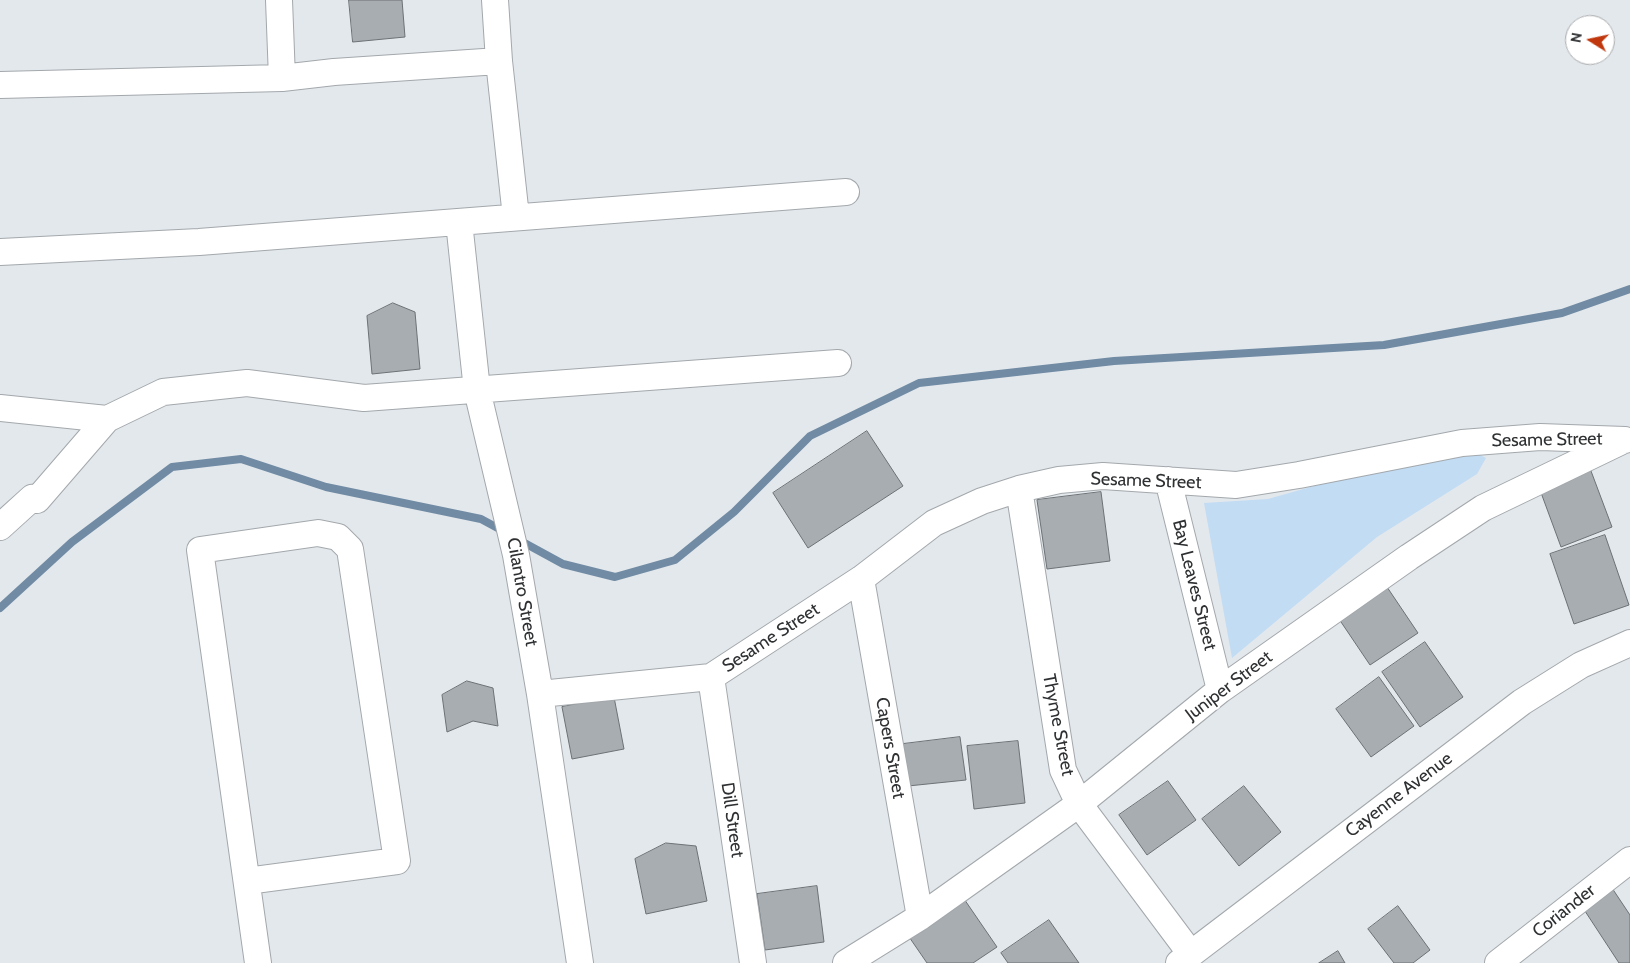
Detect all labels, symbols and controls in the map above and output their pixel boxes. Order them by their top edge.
north arrow [1565,15,1615,65]
text: N [1566,31,1586,44]
street label: Sesame Street [1491,428,1603,452]
street label: Sesame Street [1090,468,1202,494]
street label: Bay Leaves Street [1167,517,1221,653]
street label: Cilantro Street [502,536,542,648]
street label: Sesame Street [719,599,823,677]
street label: Juniper Street [1181,646,1277,726]
street label: Thyme Street [1038,672,1078,778]
street label: Capers Street [870,696,910,800]
street label: Cayenne Avenue [1341,748,1457,842]
street label: Dill Street [716,781,748,859]
street label: Coriander [1528,880,1600,942]

